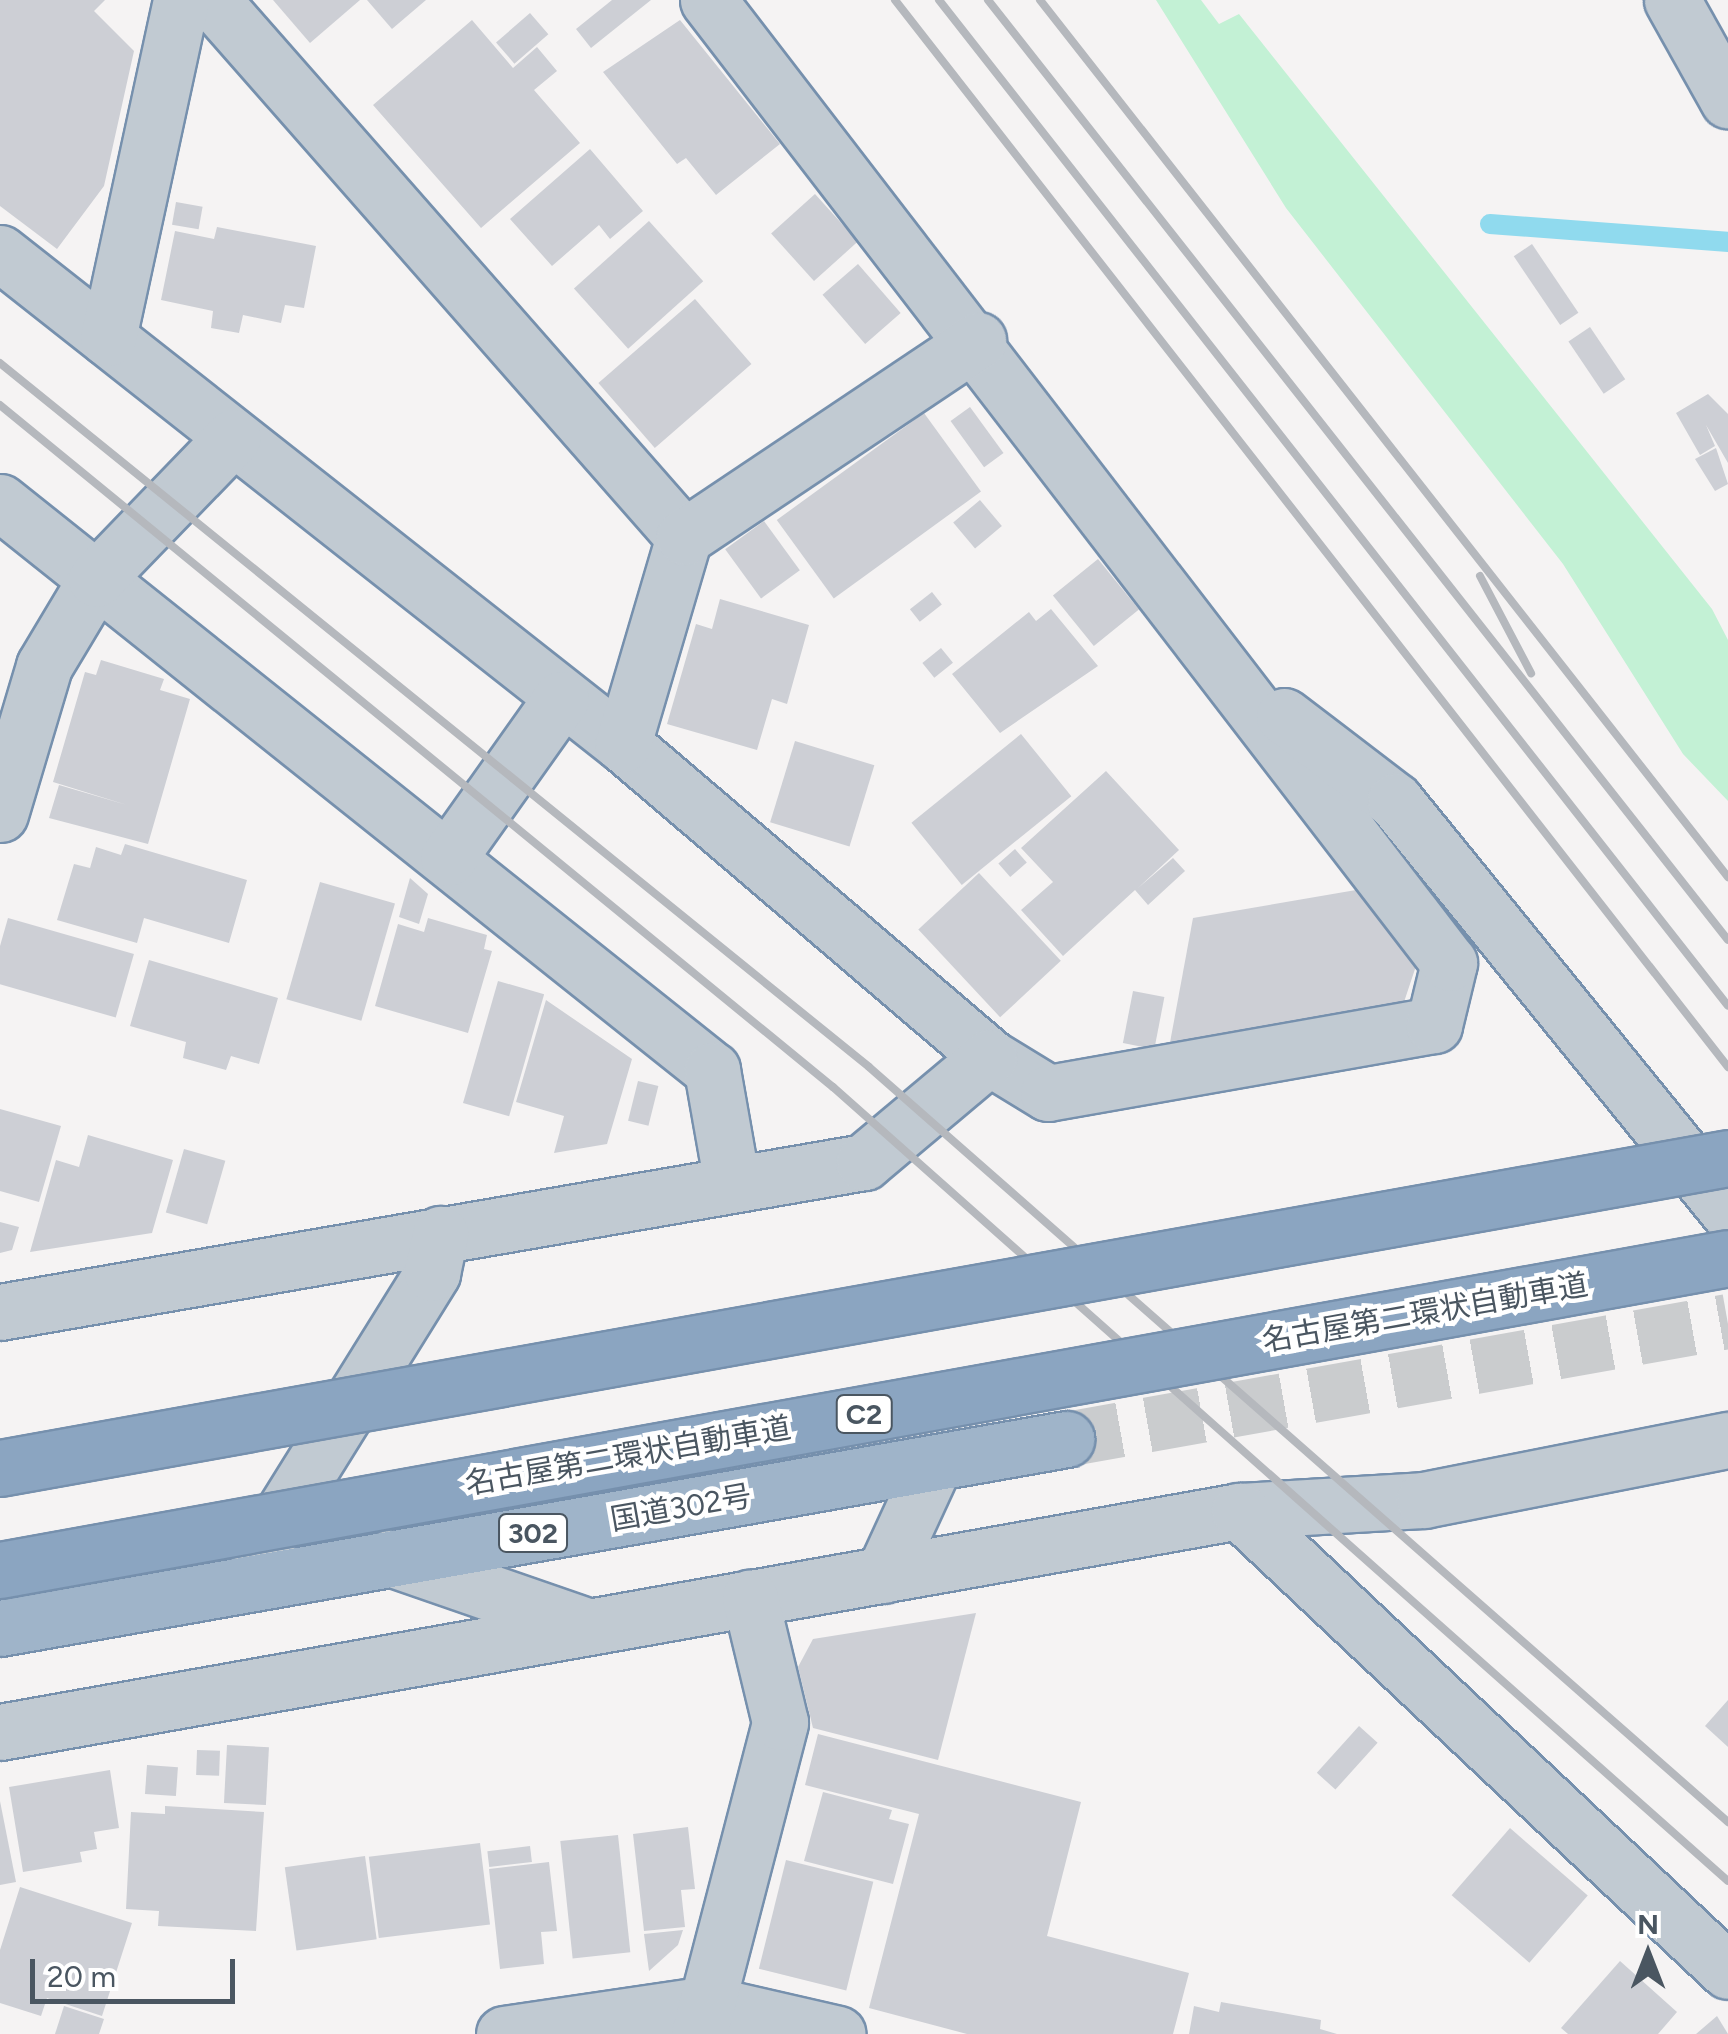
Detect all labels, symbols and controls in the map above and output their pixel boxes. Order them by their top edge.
street label: 名古屋第二環状自動車道 [1259,1267,1591,1359]
road number: C2 [834,1391,894,1437]
street label: 名古屋第二環状自動車道 [462,1410,794,1502]
street label: 国道302号 [608,1478,754,1538]
road number: 302 [498,1510,568,1556]
north arrow [1598,1904,1698,2004]
text: N [1637,1907,1659,1941]
scale bar [35,1939,240,2001]
text: 20 m [47,1958,116,1995]

